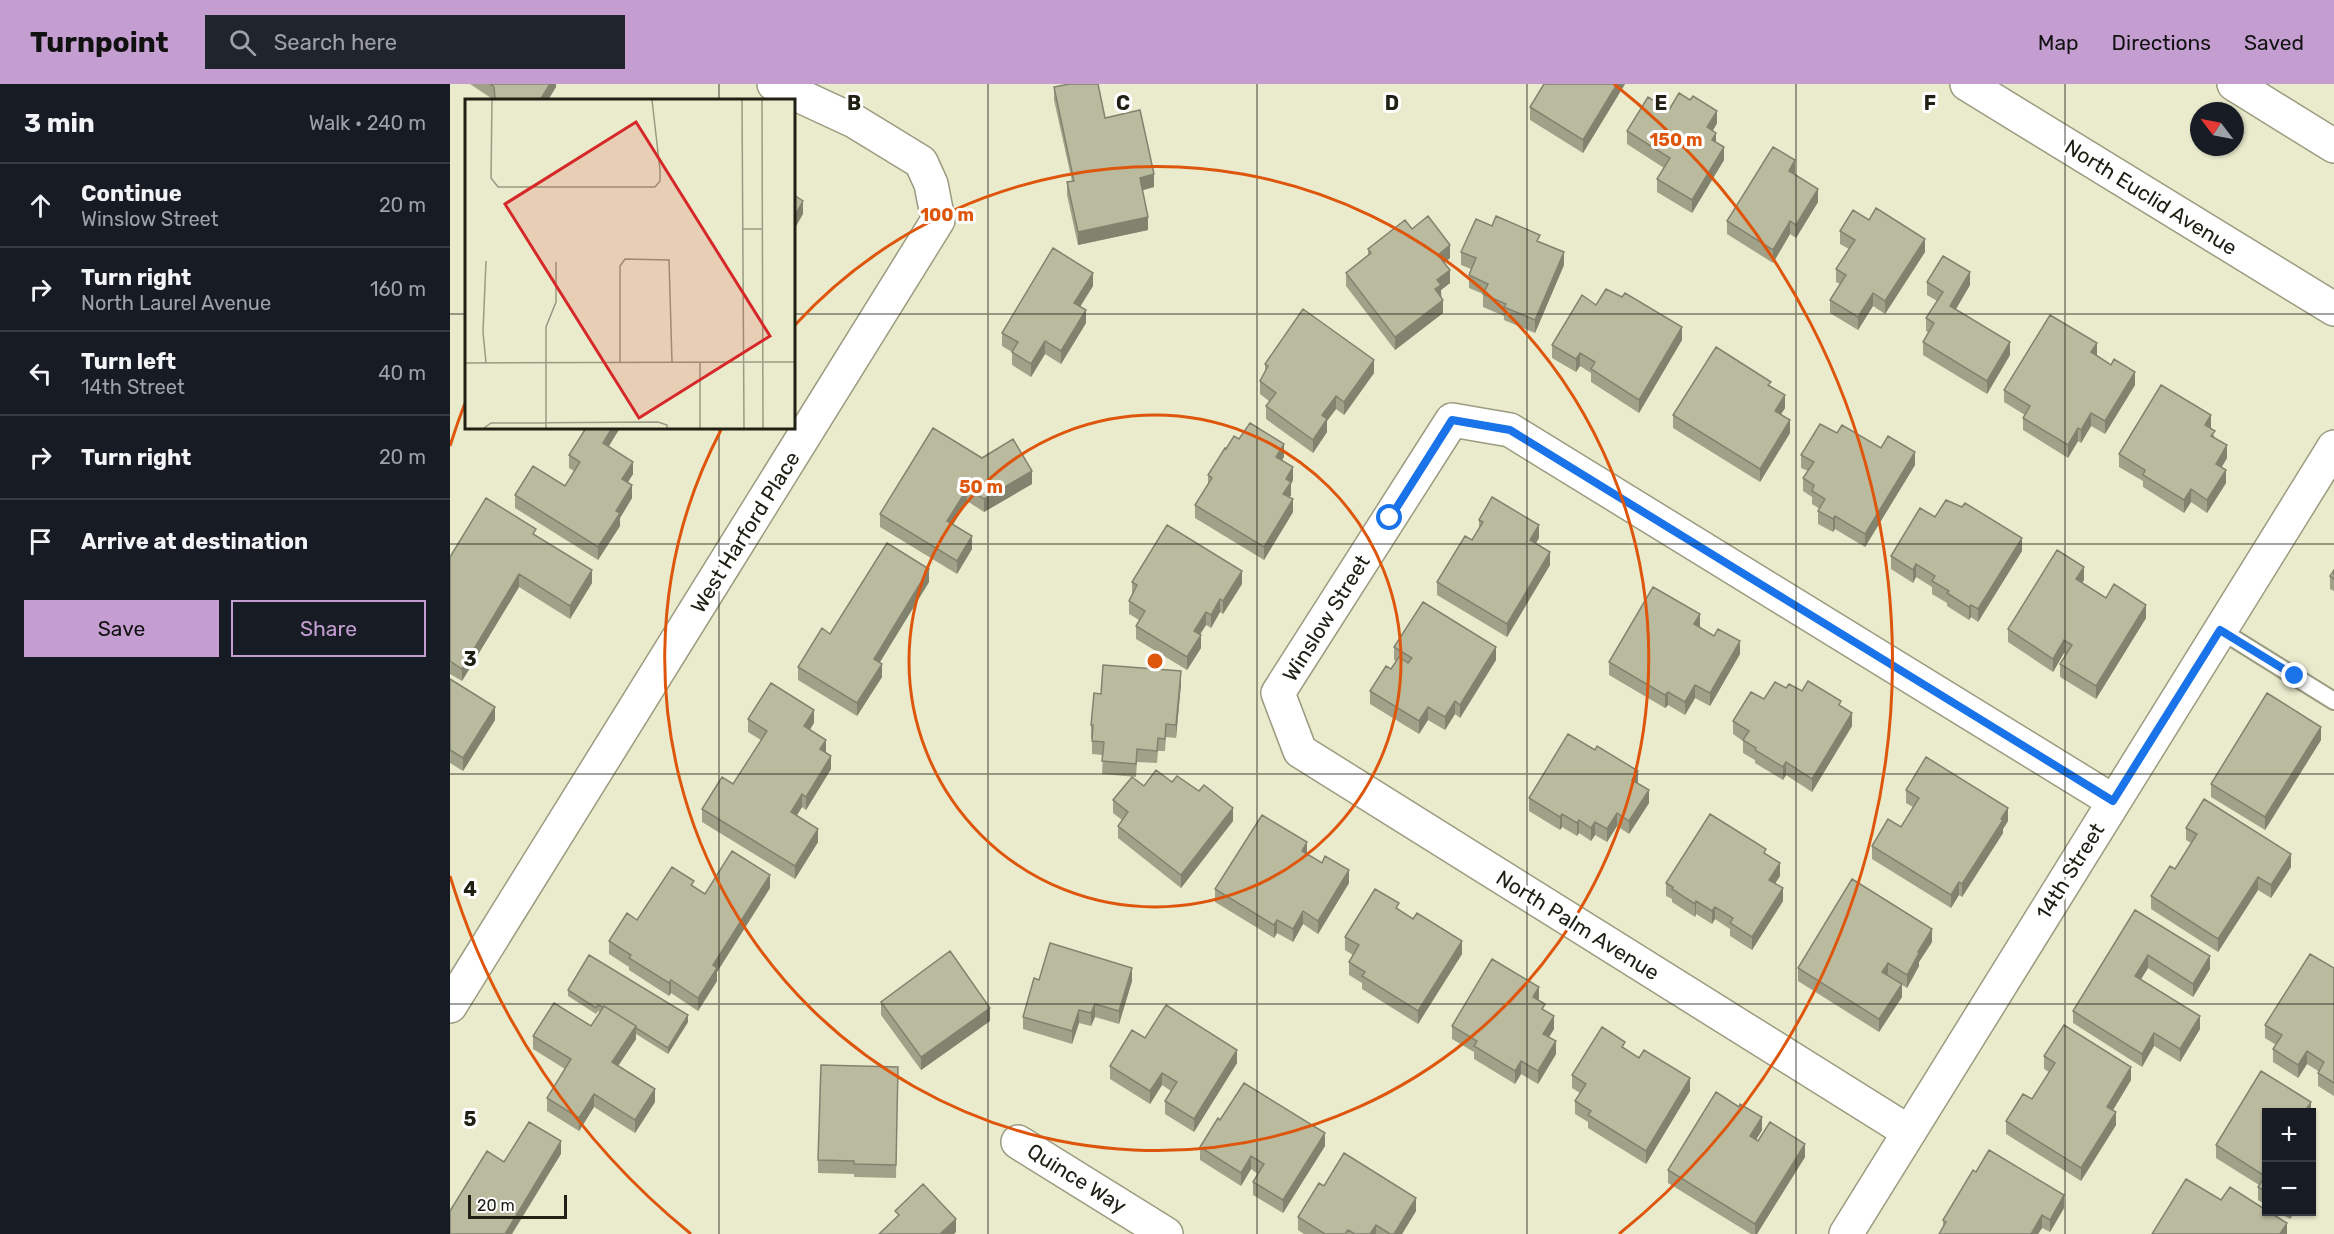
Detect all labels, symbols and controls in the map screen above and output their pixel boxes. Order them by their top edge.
search box [205,15,625,69]
text: Turnpoint [30,26,169,59]
icon: search [226,26,259,59]
text: Search here [274,29,397,56]
text: Map [2038,30,2079,55]
text: Directions [2112,30,2211,55]
text: Saved [2244,30,2304,55]
text: B [847,91,861,115]
text: C [1116,91,1130,115]
text: D [1385,91,1399,115]
text: E [1655,91,1667,115]
text: F [1924,91,1936,115]
inset map [465,99,795,429]
north arrow [2190,102,2244,156]
text: 3 min [24,108,95,139]
text: Walk · 240 m [309,111,426,135]
text: 150 m [1649,129,1703,151]
street label: North Euclid Avenue [2060,134,2242,260]
text: Continue [81,180,182,207]
icon: ahead [24,189,57,222]
text: 20 m [379,193,426,217]
text: 100 m [920,204,974,226]
text: Winslow Street [81,207,219,231]
text: Turn right [81,264,191,291]
icon: right [24,273,57,306]
text: 160 m [370,277,426,301]
text: North Laurel Avenue [81,291,271,315]
text: Turn left [81,348,176,375]
icon: left [24,357,57,390]
text: 40 m [378,361,426,385]
text: 14th Street [81,375,185,399]
icon: right [24,441,57,474]
text: Turn right [81,444,191,471]
text: 20 m [379,445,426,469]
street label: West Harford Place [685,447,805,617]
text: 50 m [959,476,1003,498]
route start [1376,504,1402,530]
icon: arrive [24,525,57,558]
text: Arrive at destination [81,528,308,555]
street label: Winslow Street [1277,550,1375,686]
button: Save [24,600,219,657]
button: Share [231,600,426,657]
text: 3 [463,647,477,671]
centre of rings [1145,651,1165,671]
route end [2281,662,2307,688]
street label: 14th Street [2031,818,2109,924]
street label: North Palm Avenue [1492,865,1664,985]
text: 4 [463,877,477,901]
text: 5 [464,1107,477,1131]
map controls [2262,1108,2316,1216]
button: + [2262,1108,2316,1162]
street label: Quince Way [1023,1138,1132,1219]
button: − [2262,1162,2316,1216]
scale bar [468,1192,567,1220]
text: 20 m [477,1196,515,1215]

